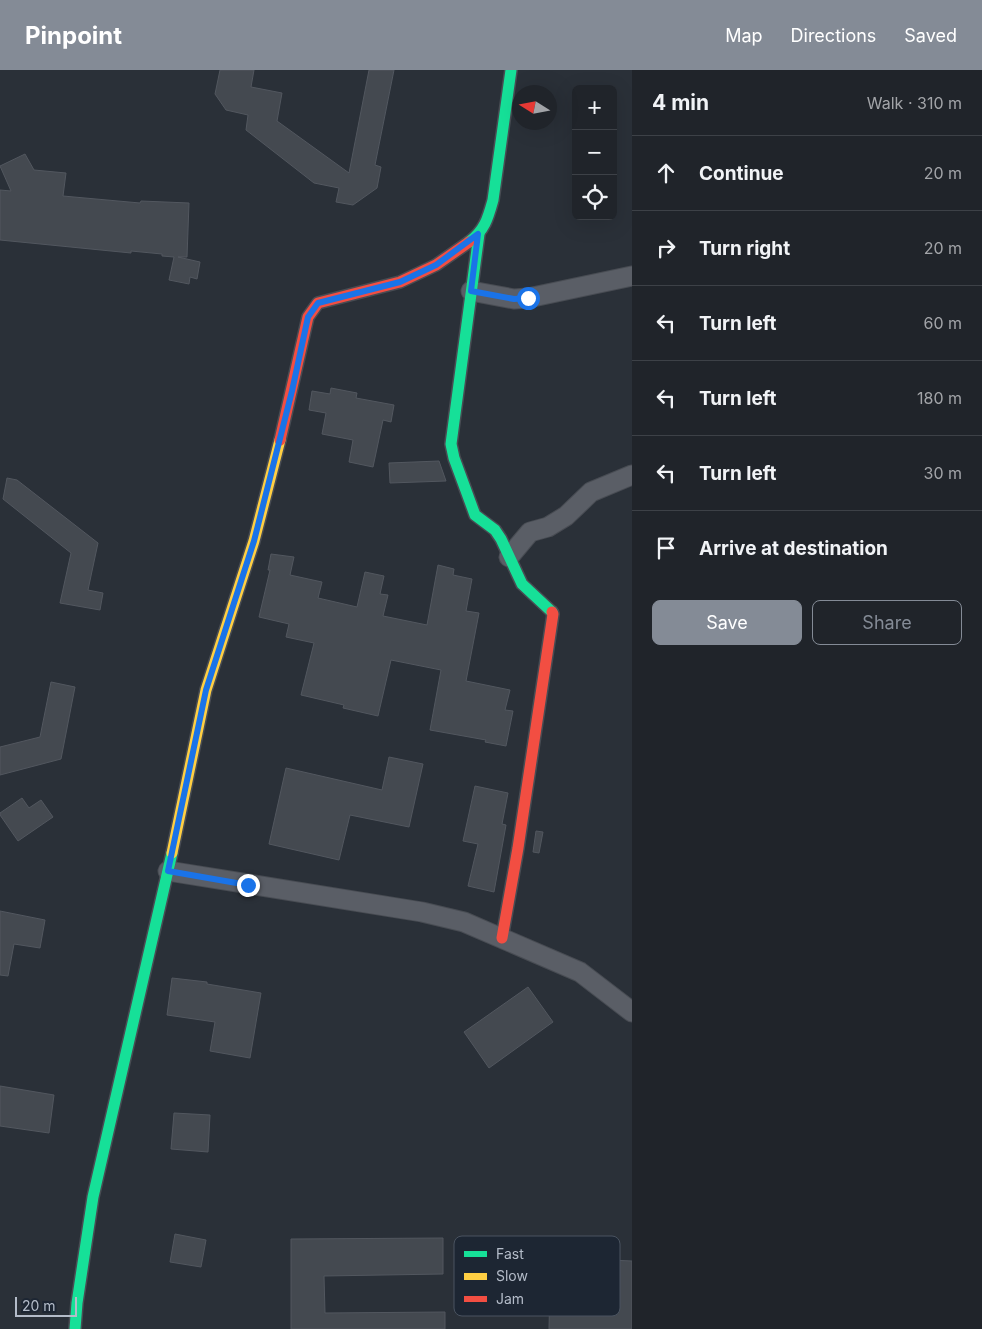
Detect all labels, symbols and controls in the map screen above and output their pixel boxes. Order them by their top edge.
text: Pinpoint [25,21,122,50]
text: Map [725,25,763,46]
text: Directions [791,25,876,46]
text: Saved [904,25,957,46]
north arrow [512,85,557,130]
map controls [572,85,617,220]
button: + [572,85,617,130]
text: 4 min [652,90,709,115]
text: Walk · 310 m [867,93,962,113]
button: − [572,130,617,175]
icon: ahead [652,159,680,187]
text: Continue [699,162,784,185]
text: 20 m [924,163,962,183]
button: locate [572,175,617,220]
icon: right [652,234,680,262]
text: Turn right [699,237,790,260]
text: 20 m [924,238,962,258]
route start [517,287,540,310]
icon: left [652,309,680,337]
text: Turn left [699,312,777,335]
text: 60 m [923,313,962,333]
icon: left [652,384,680,412]
text: Turn left [699,387,777,410]
text: 180 m [917,388,962,408]
icon: left [652,459,680,487]
text: Turn left [699,462,777,485]
text: 30 m [924,463,962,483]
icon: arrive [652,534,680,562]
text: Arrive at destination [699,537,888,560]
button: Save [652,600,802,645]
button: Share [812,600,962,645]
route end [237,874,260,897]
legend [454,1236,620,1316]
text: Fast [496,1245,524,1262]
text: Slow [496,1267,528,1284]
text: Jam [496,1290,524,1307]
scale bar [15,1294,78,1317]
text: 20 m [22,1297,56,1314]

